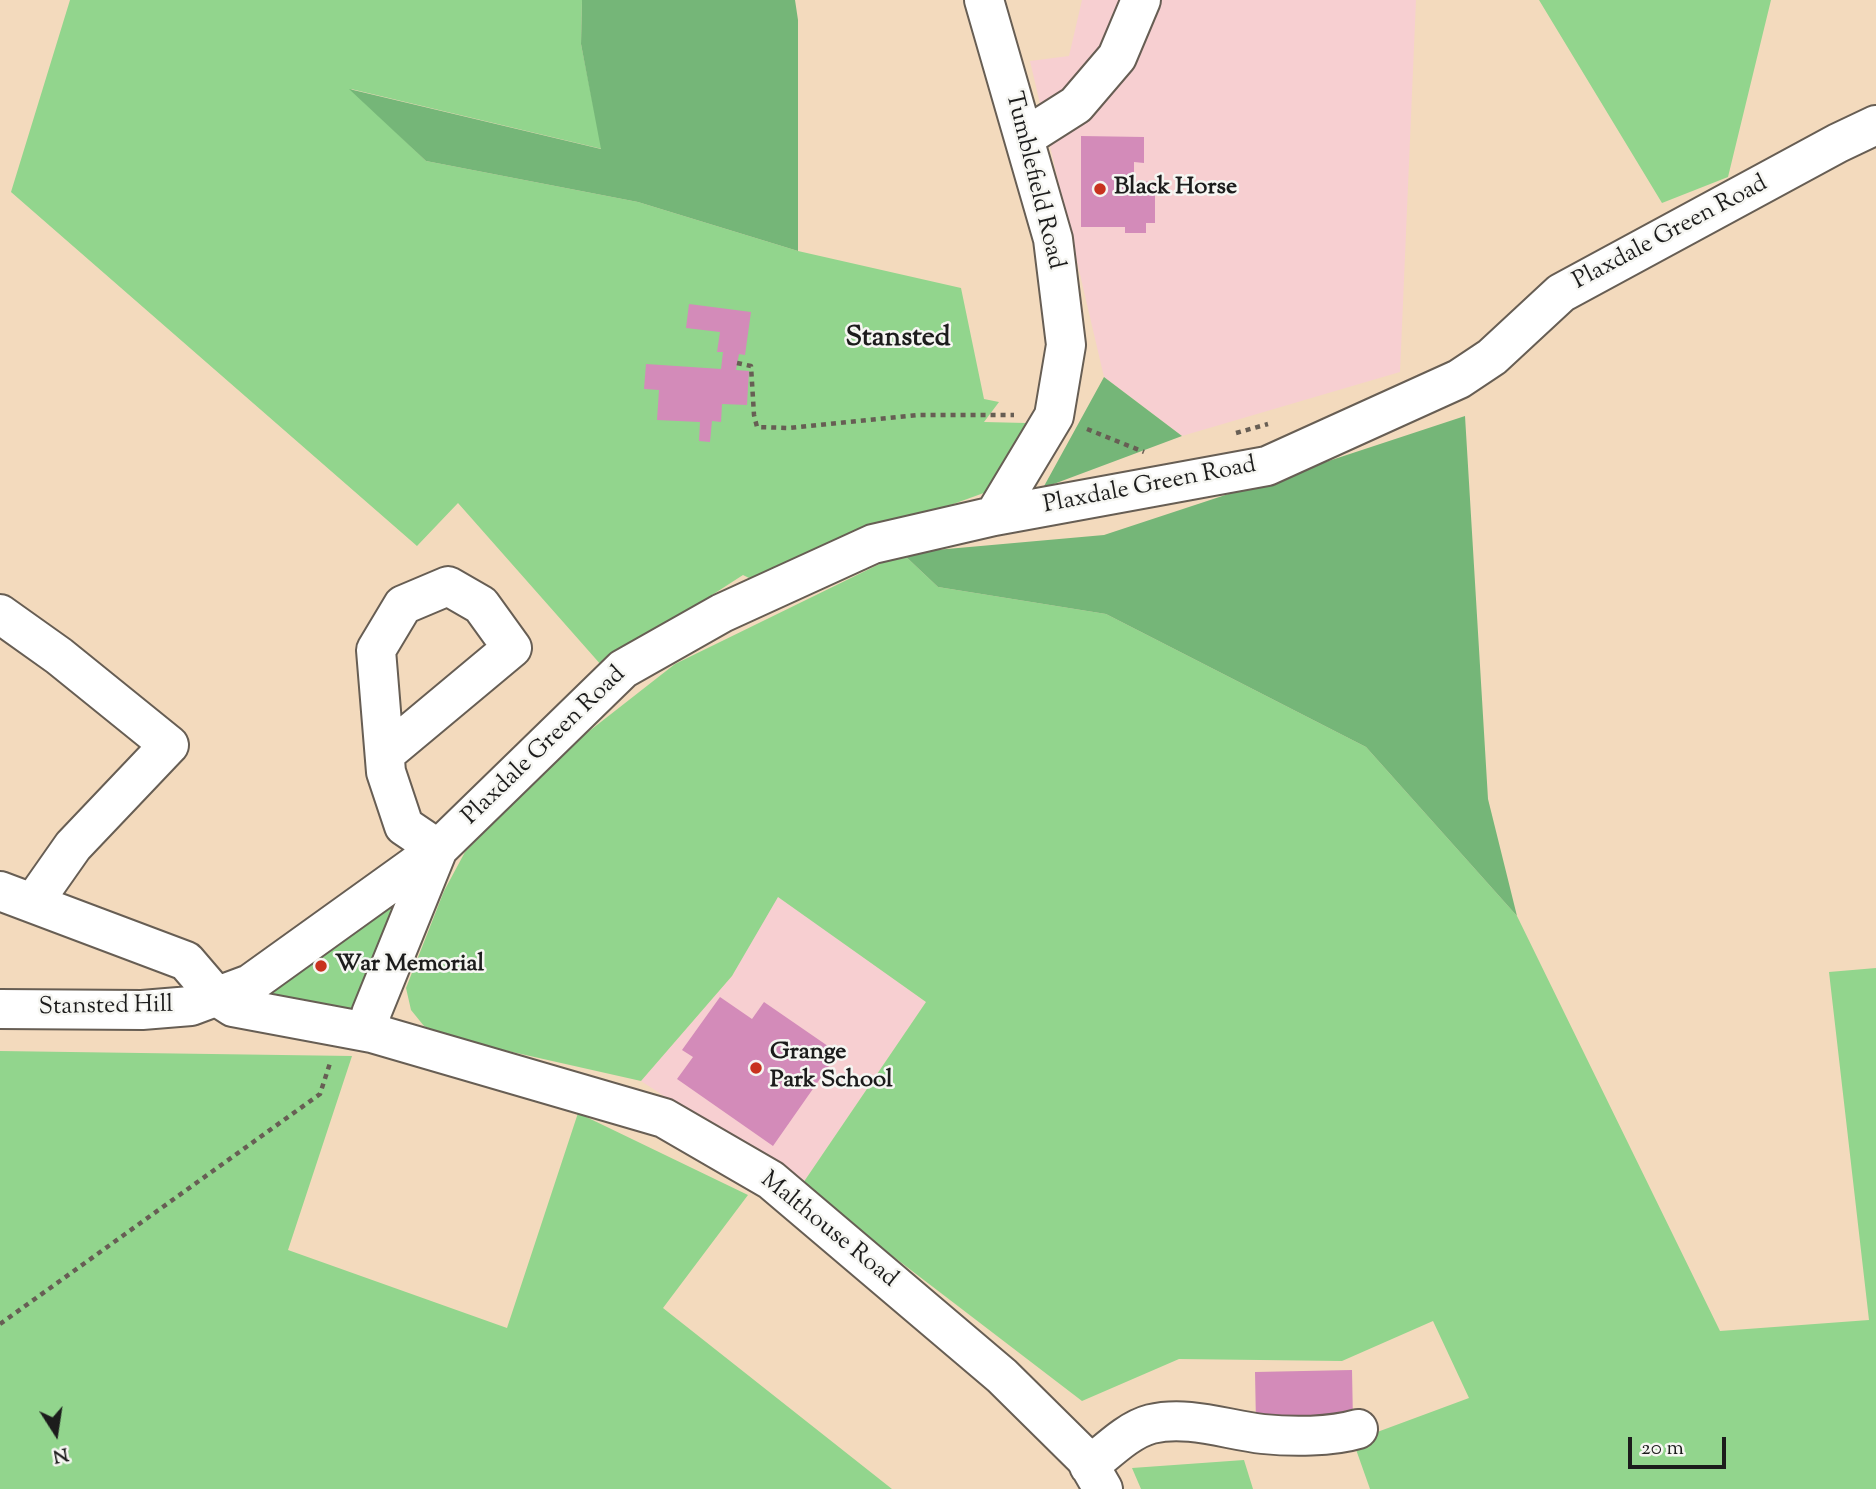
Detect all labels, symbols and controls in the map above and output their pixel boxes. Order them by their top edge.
street label: Tumblefield Road [997,89,1069,273]
street label: Plaxdale Green Road [1569,171,1773,297]
place label: Black Horse [1114,175,1237,203]
marker: Black Horse [1092,181,1108,197]
district label: Stansted [845,323,951,357]
street label: Plaxdale Green Road [1041,452,1259,522]
street label: Plaxdale Green Road [457,662,633,832]
place label: War Memorial [335,952,484,980]
marker: War Memorial [313,958,329,974]
street label: Stansted Hill [39,992,173,1024]
place label: Grange Park School [770,1040,893,1096]
marker: Grange Park School [748,1060,764,1076]
street label: Malthouse Road [754,1167,902,1295]
north arrow [21,1398,91,1468]
scale bar [1631,1422,1729,1466]
text: 20 m [1641,1434,1684,1464]
text: N [50,1439,71,1469]

